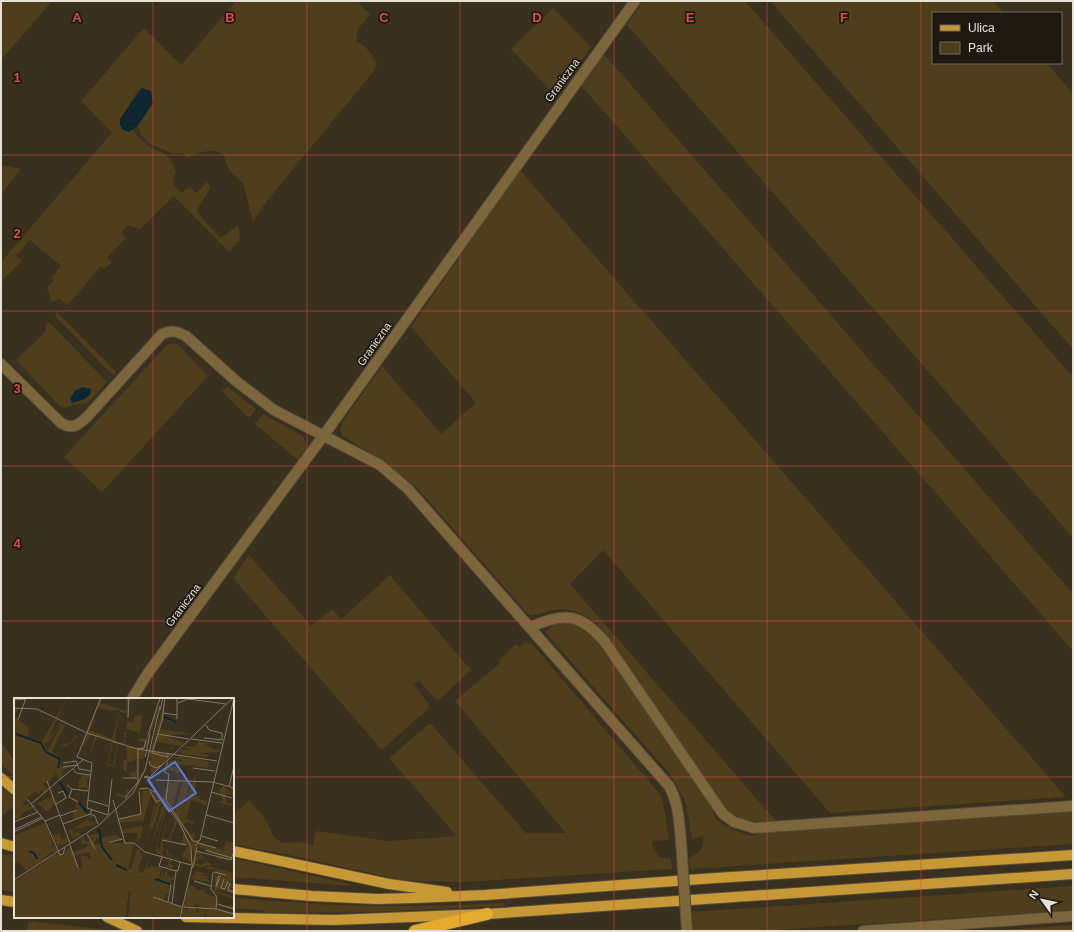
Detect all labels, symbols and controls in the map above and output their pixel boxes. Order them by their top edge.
text: A [72,10,82,25]
text: B [225,10,235,25]
text: C [379,10,389,25]
text: D [532,10,542,25]
text: E [686,10,695,25]
text: F [840,10,848,25]
legend [932,12,1062,64]
text: Ulica [968,21,995,35]
text: Park [968,41,994,55]
street label: Graniczna [542,55,582,104]
text: 1 [13,70,21,85]
text: 2 [13,226,21,241]
street label: Graniczna [355,319,394,368]
text: 3 [13,381,21,396]
text: 4 [13,536,21,551]
street label: Graniczna [163,581,203,629]
inset map [14,698,234,918]
north arrow [1022,880,1062,920]
text: N [1026,888,1041,901]

